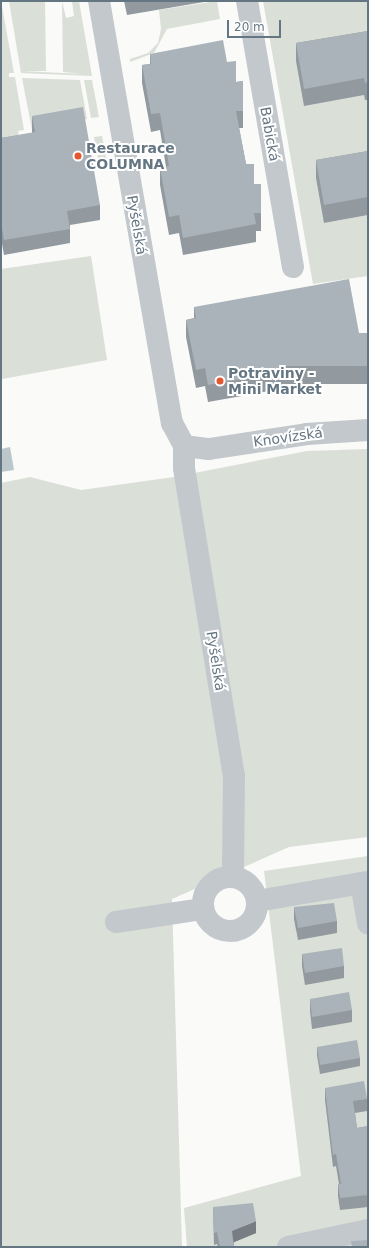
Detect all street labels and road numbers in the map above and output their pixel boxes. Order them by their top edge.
street label: Babická [257,105,283,163]
street label: Pyšelská [123,194,151,256]
street label: Knovízská [252,424,324,450]
street label: Pyšelská [203,630,229,692]

